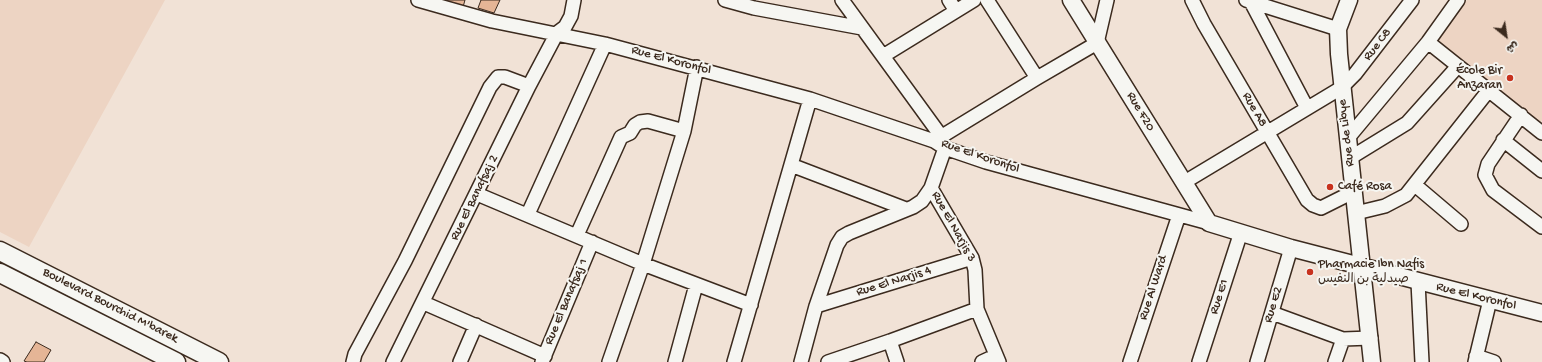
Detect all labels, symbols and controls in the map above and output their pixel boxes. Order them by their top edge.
north arrow [1486,16,1526,56]
street label: Rue C8 [1361,26,1395,64]
text: ش [1504,38,1520,55]
street label: Rue El Koronfol [629,43,713,79]
place label: École Bir Anzaran [1456,63,1502,94]
marker: École Bir Anzaran [1505,73,1515,83]
street label: Rue F20 [1122,90,1158,134]
street label: Rue A8 [1238,90,1270,130]
street label: Rue de Libye [1335,98,1359,168]
street label: Rue El Koronfol [939,136,1021,178]
street label: Rue El Banafsaj 2 [448,153,502,243]
place label: Café Rosa [1338,179,1392,195]
marker: Café Rosa [1325,182,1335,192]
street label: Rue El Narjis 3 [927,189,979,265]
street label: Rue Al Ward [1136,254,1172,322]
street label: Rue El Banafsaj 1 [542,257,592,347]
place label: Pharmacie Ibn Nafis صيدلية بن النفيس [1318,257,1424,288]
street label: Rue El Narjis 4 [855,263,933,301]
street label: Boulevard Bourchid M'barek [40,265,180,347]
marker: Pharmacie Ibn Nafis صيدلية بن النفيس [1305,267,1315,277]
street label: Rue E1 [1207,277,1233,317]
street label: Rue El Koronfol [1434,280,1518,314]
street label: Rue E2 [1261,285,1287,325]

